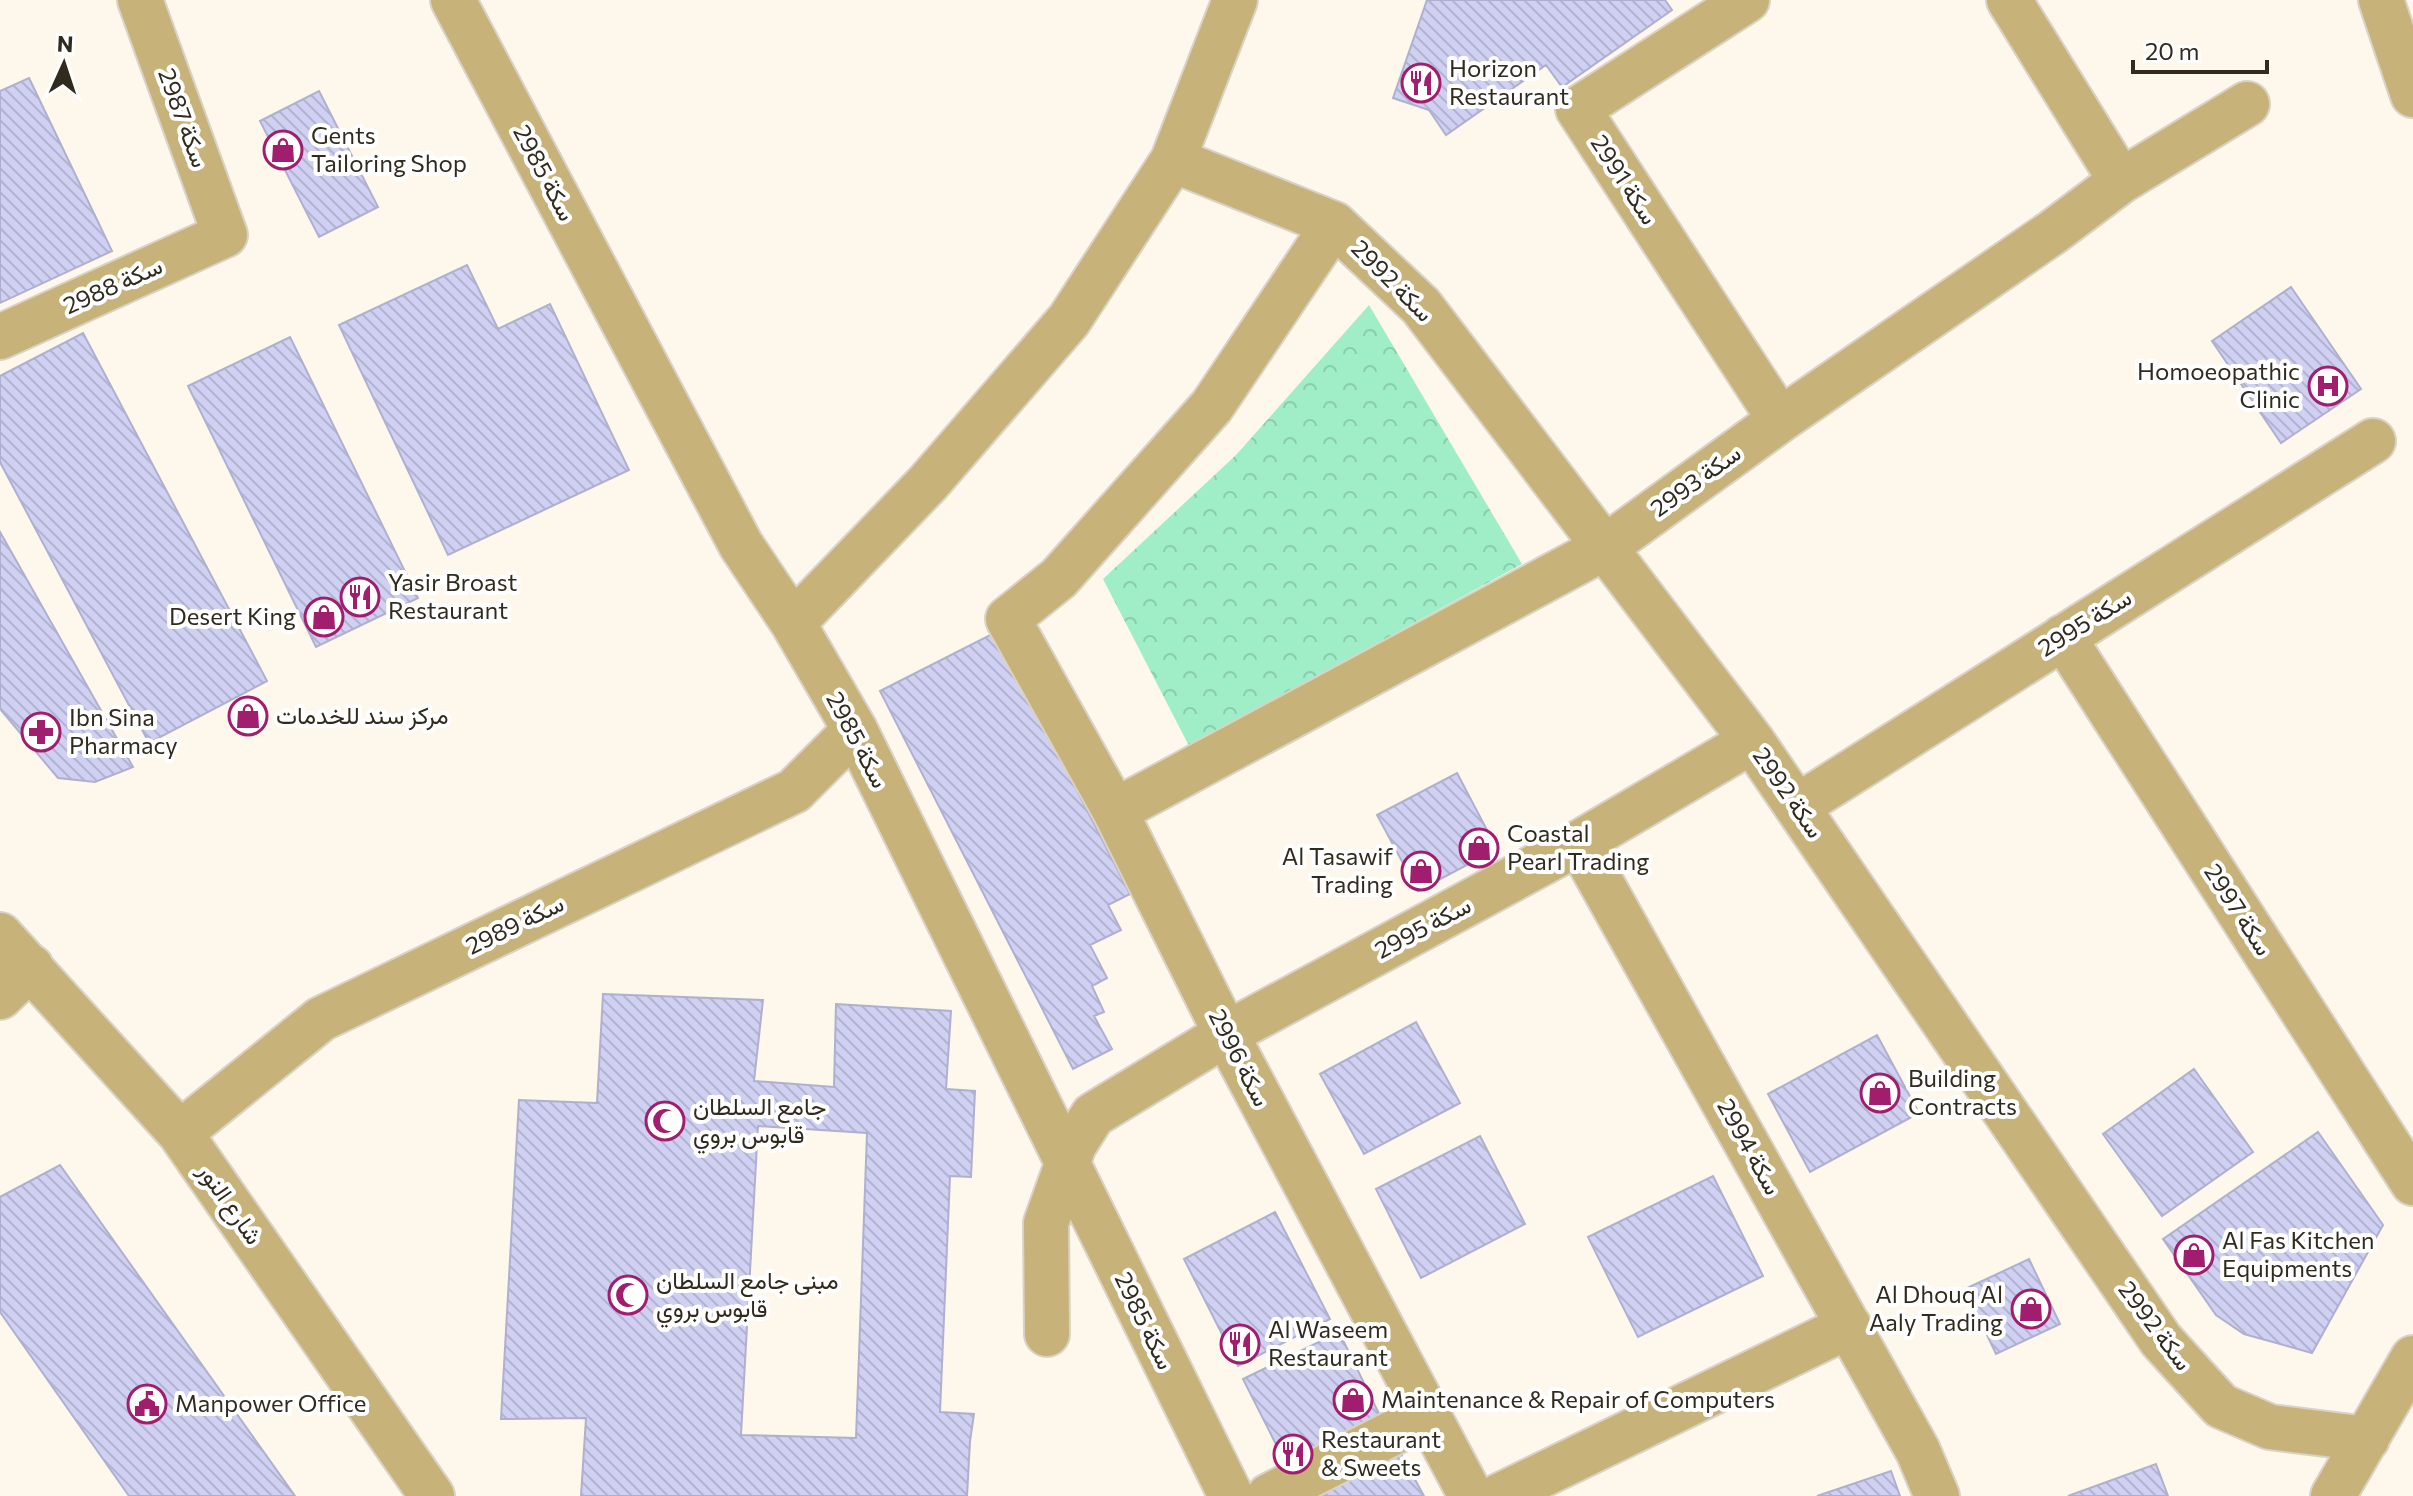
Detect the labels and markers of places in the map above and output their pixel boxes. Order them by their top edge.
place label: Horizon Restaurant [1449,53,1569,110]
restaurant icon: Horizon Restaurant [1400,62,1442,104]
place label: Gents Tailoring Shop [311,120,467,177]
shop icon: Gents Tailoring Shop [262,129,304,171]
place label: Homoeopathic Clinic [2137,356,2300,413]
hospital icon: Homoeopathic Clinic [2307,365,2349,407]
place label: Yasir Broast Restaurant [388,567,517,624]
restaurant icon: Yasir Broast Restaurant [339,576,381,618]
shop icon: Desert King [303,596,345,638]
place label: Desert King [169,601,296,630]
shop icon: مركز سند للخدمات [227,695,269,737]
place label: مركز سند للخدمات [276,700,448,731]
place label: Ibn Sina Pharmacy [69,702,178,759]
pharmacy icon: Ibn Sina Pharmacy [20,711,62,753]
place label: Coastal Pearl Trading [1507,818,1649,875]
shop icon: Coastal Pearl Trading [1458,827,1500,869]
place label: Al Tasawif Trading [1282,841,1394,898]
shop icon: Al Tasawif Trading [1400,850,1442,892]
place label: Building Contracts [1908,1063,2017,1120]
shop icon: Building Contracts [1859,1072,1901,1114]
place label: جامع السلطان قابوس بروي [693,1091,826,1154]
mosque icon: جامع السلطان قابوس بروي [644,1100,686,1142]
place label: Al Fas Kitchen Equipments [2222,1225,2375,1282]
shop icon: Al Fas Kitchen Equipments [2173,1234,2215,1276]
place label: مبنى جامع السلطان قابوس بروي [656,1265,839,1328]
mosque icon: مبنى جامع السلطان قابوس بروي [607,1274,649,1316]
place label: Al Dhouq Al Aaly Trading [1869,1279,2003,1336]
shop icon: Al Dhouq Al Aaly Trading [2010,1288,2052,1330]
place label: Al Waseem Restaurant [1268,1314,1388,1371]
restaurant icon: Al Waseem Restaurant [1219,1323,1261,1365]
shop icon: Maintenance & Repair of Computers [1332,1379,1374,1421]
public building icon: Manpower Office [126,1383,168,1425]
place label: Maintenance & Repair of Computers [1381,1384,1775,1413]
place label: Manpower Office [175,1388,367,1417]
place label: Restaurant & Sweets [1321,1424,1441,1481]
restaurant icon: Restaurant & Sweets [1272,1433,1314,1475]

